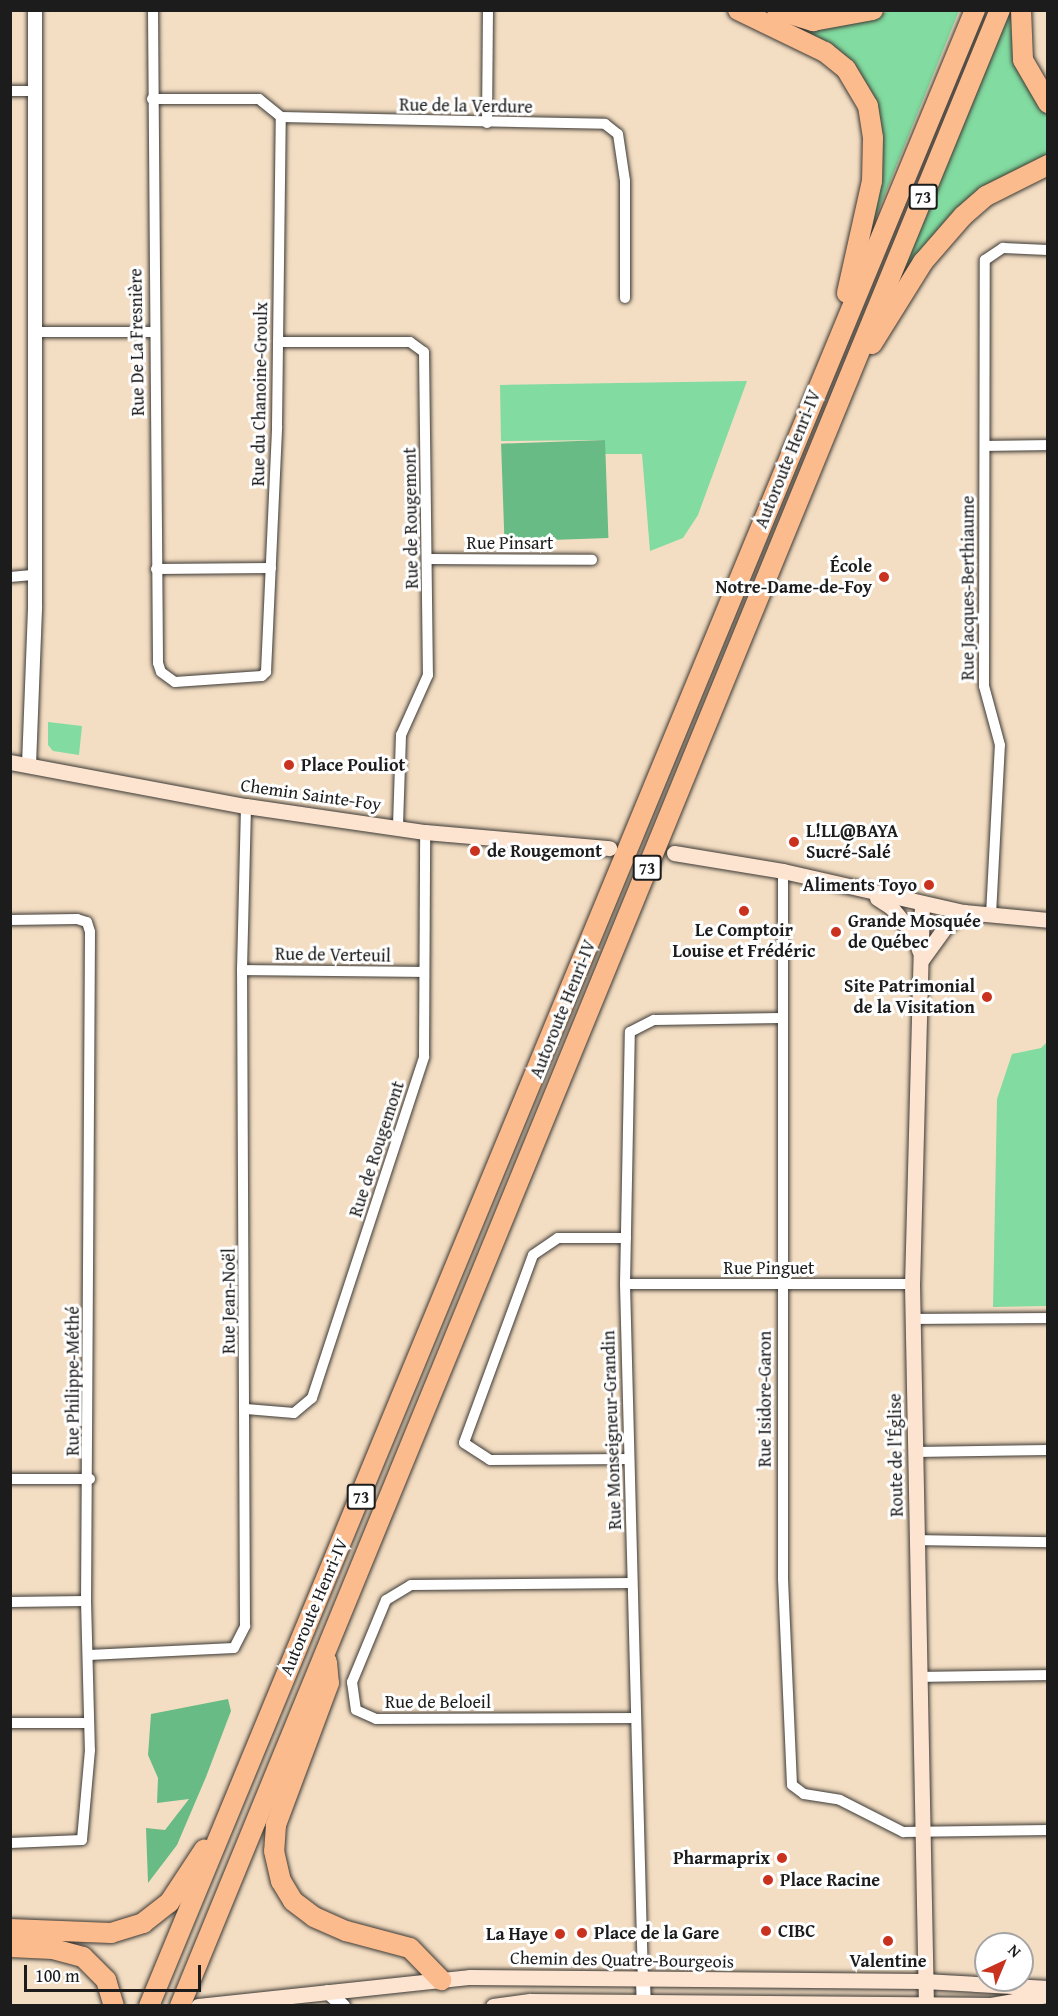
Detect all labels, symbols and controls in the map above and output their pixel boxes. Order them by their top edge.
street label: Rue de la Verdure [399,94,533,118]
road number: 73 [908,184,938,210]
street label: Rue De La Fresnière [125,268,149,416]
street label: Rue du Chanoine-Groulx [248,302,272,486]
street label: Autoroute Henri-IV [750,387,826,531]
street label: Rue de Rougemont [399,447,423,589]
street label: Rue Jacques-Berthiaume [957,496,979,680]
street label: Rue Pinsart [467,532,553,554]
place label: École Notre-Dame-de-Foy [715,556,872,598]
marker: École Notre-Dame-de-Foy [877,570,891,584]
place label: Place Pouliot [301,754,405,776]
marker: Place Pouliot [282,758,296,772]
street label: Chemin Sainte-Foy [239,774,383,816]
place label: L!LL@BAYA Sucré-Salé [806,821,898,864]
marker: L!LL@BAYA Sucré-Salé [787,835,801,849]
place label: de Rougemont [487,840,602,862]
marker: de Rougemont [468,844,482,858]
road number: 73 [632,855,662,881]
place label: Aliments Toyo [803,874,917,896]
marker: Aliments Toyo [922,878,936,892]
marker: Le Comptoir Louise et Frédéric [737,904,751,918]
place label: Grande Mosquée de Québec [848,911,981,954]
place label: Le Comptoir Louise et Frédéric [673,920,815,962]
marker: Grande Mosquée de Québec [829,925,843,939]
street label: Autoroute Henri-IV [525,937,601,1081]
street label: Rue de Verteuil [275,943,391,967]
place label: Site Patrimonial de la Visitation [844,976,975,1018]
marker: Site Patrimonial de la Visitation [980,990,994,1004]
street label: Rue de Rougemont [345,1078,409,1220]
street label: Rue Jean-Noël [218,1248,240,1354]
street label: Rue Pinguet [724,1257,814,1279]
street label: Rue Philippe-Méthé [62,1306,84,1456]
street label: Rue Monseigneur-Grandin [598,1330,626,1530]
street label: Rue Isidore-Garon [754,1331,776,1467]
street label: Route de l'Église [884,1393,908,1517]
road number: 73 [346,1484,376,1510]
street label: Autoroute Henri-IV [275,1535,353,1679]
street label: Rue de Beloeil [385,1691,491,1713]
place label: Pharmaprix [673,1847,770,1869]
marker: Pharmaprix [775,1851,789,1865]
place label: Place Racine [780,1869,880,1891]
marker: Place Racine [761,1873,775,1887]
place label: CIBC [778,1920,816,1942]
place label: Place de la Gare [594,1922,719,1944]
place label: La Haye [486,1923,548,1945]
marker: CIBC [759,1924,773,1938]
marker: Place de la Gare [575,1926,589,1940]
marker: La Haye [553,1927,567,1941]
north arrow [974,1932,1034,1992]
marker: Valentine [881,1934,895,1948]
text: N [1003,1938,1027,1963]
street label: Chemin des Quatre-Bourgeois [510,1947,734,1973]
place label: Valentine [849,1950,927,1972]
scale bar [27,1953,204,1991]
text: 100 m [35,1962,80,1989]

